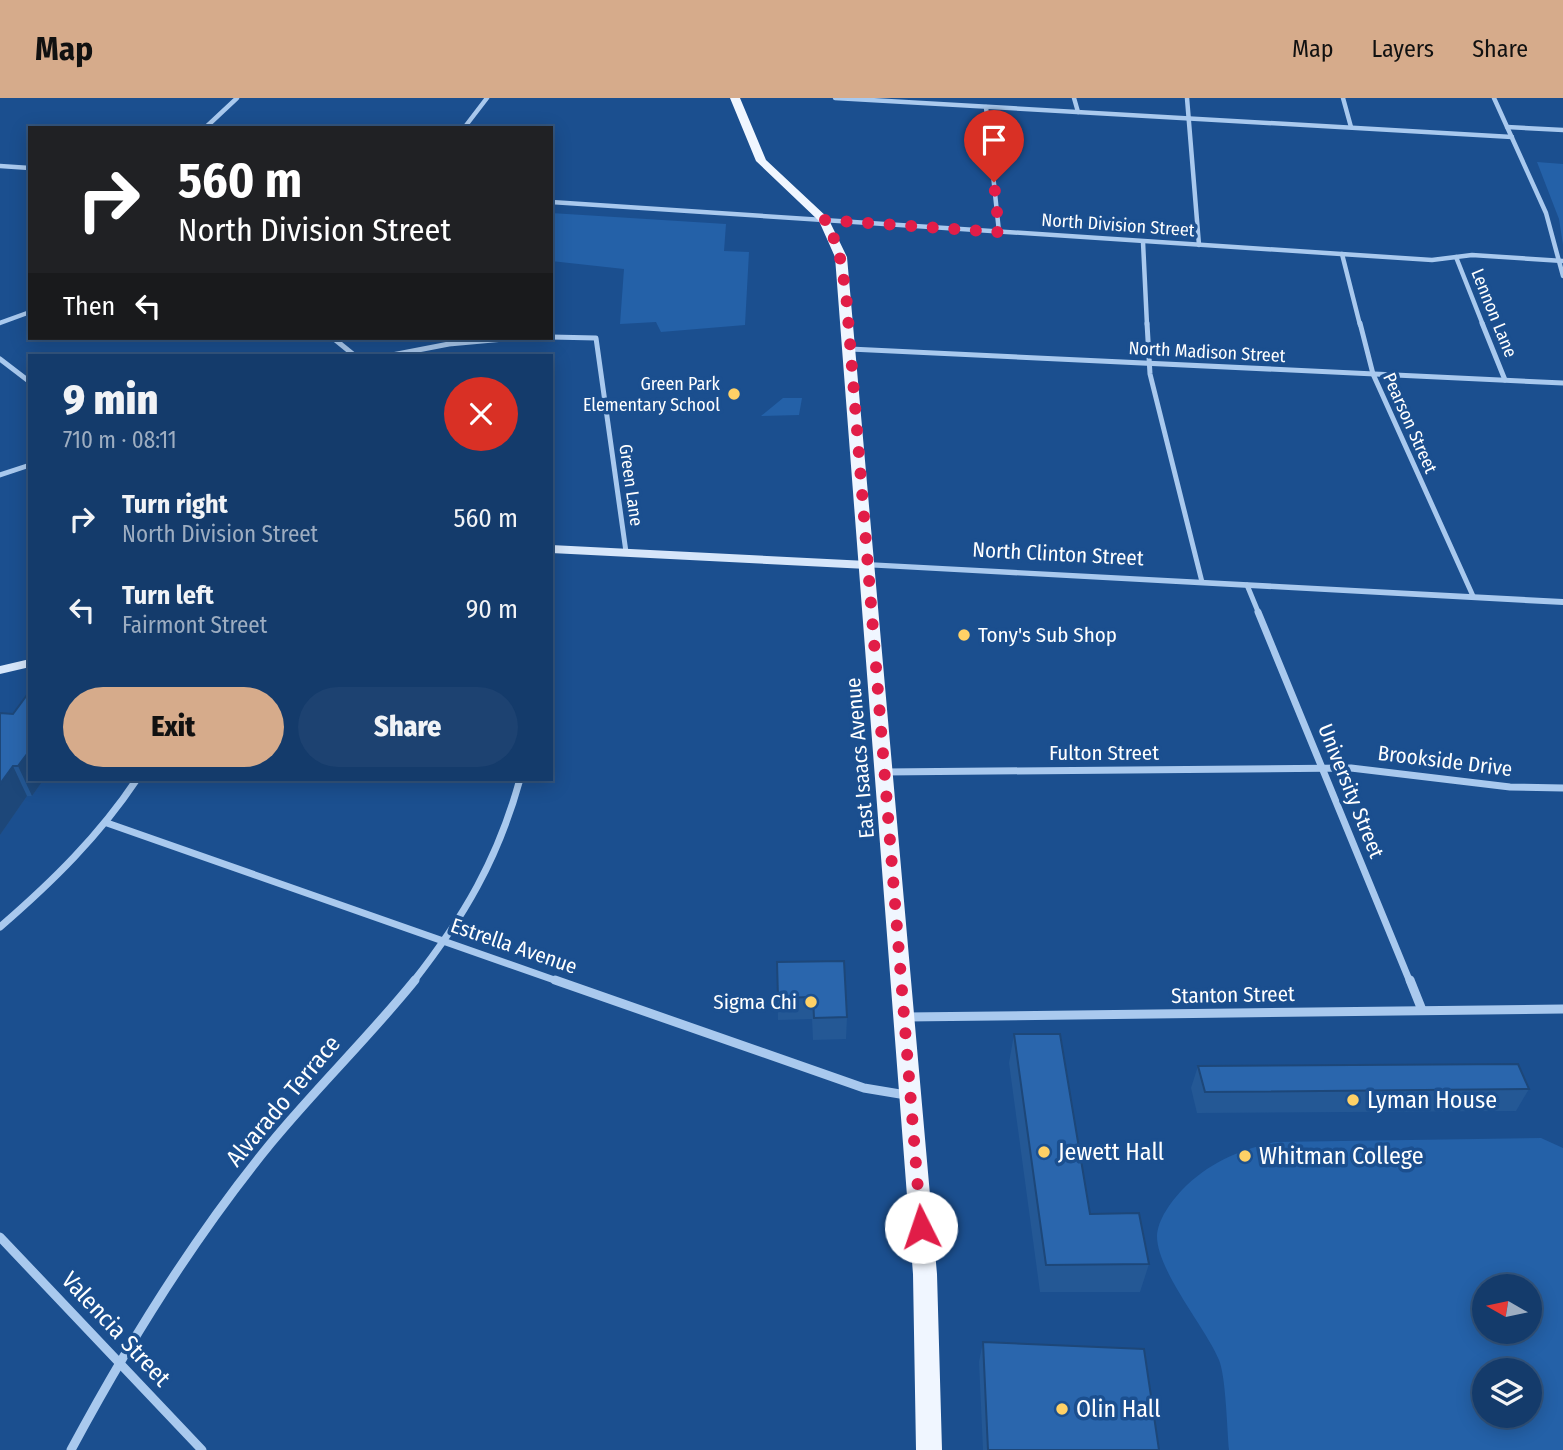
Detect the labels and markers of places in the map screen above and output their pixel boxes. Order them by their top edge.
pin [964,110,1024,182]
place label: Green Park Elementary School [583,373,721,416]
marker: Green Park Elementary School [726,386,742,402]
place label: Tony's Sub Shop [978,622,1117,648]
marker: Tony's Sub Shop [956,627,972,643]
place label: Sigma Chi [713,989,797,1015]
marker: Sigma Chi [803,994,819,1010]
place label: Lyman House [1367,1086,1497,1114]
marker: Lyman House [1345,1092,1361,1108]
place label: Jewett Hall [1058,1138,1164,1166]
place label: Whitman College [1259,1142,1424,1170]
marker: Jewett Hall [1036,1144,1052,1160]
marker: Whitman College [1237,1148,1253,1164]
place label: Olin Hall [1076,1395,1160,1423]
marker: Olin Hall [1054,1401,1070,1417]

